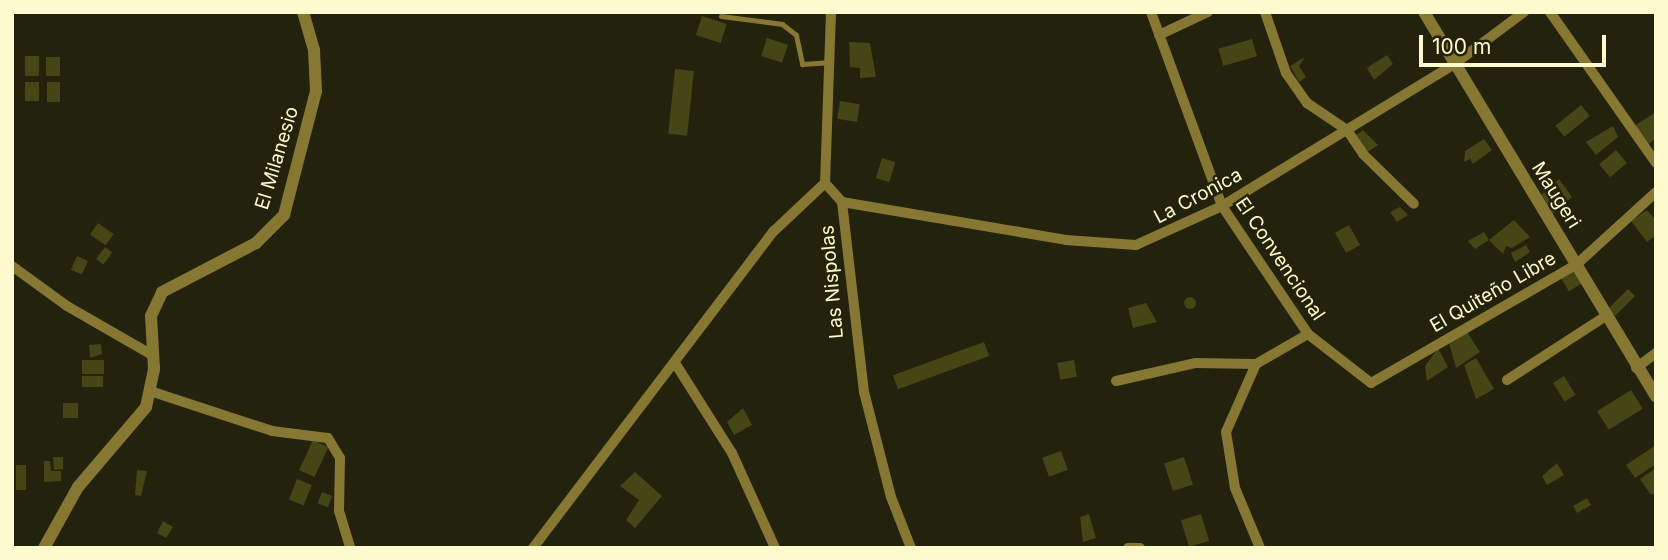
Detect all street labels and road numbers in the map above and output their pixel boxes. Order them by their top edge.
street label: El Milanesio [250,104,304,212]
street label: Maugeri [1527,158,1585,232]
street label: La Cronica [1150,163,1246,229]
street label: El Convencional [1230,193,1330,325]
street label: Las Nispolas [816,224,848,340]
street label: El Quiteño Libre [1426,247,1560,337]

